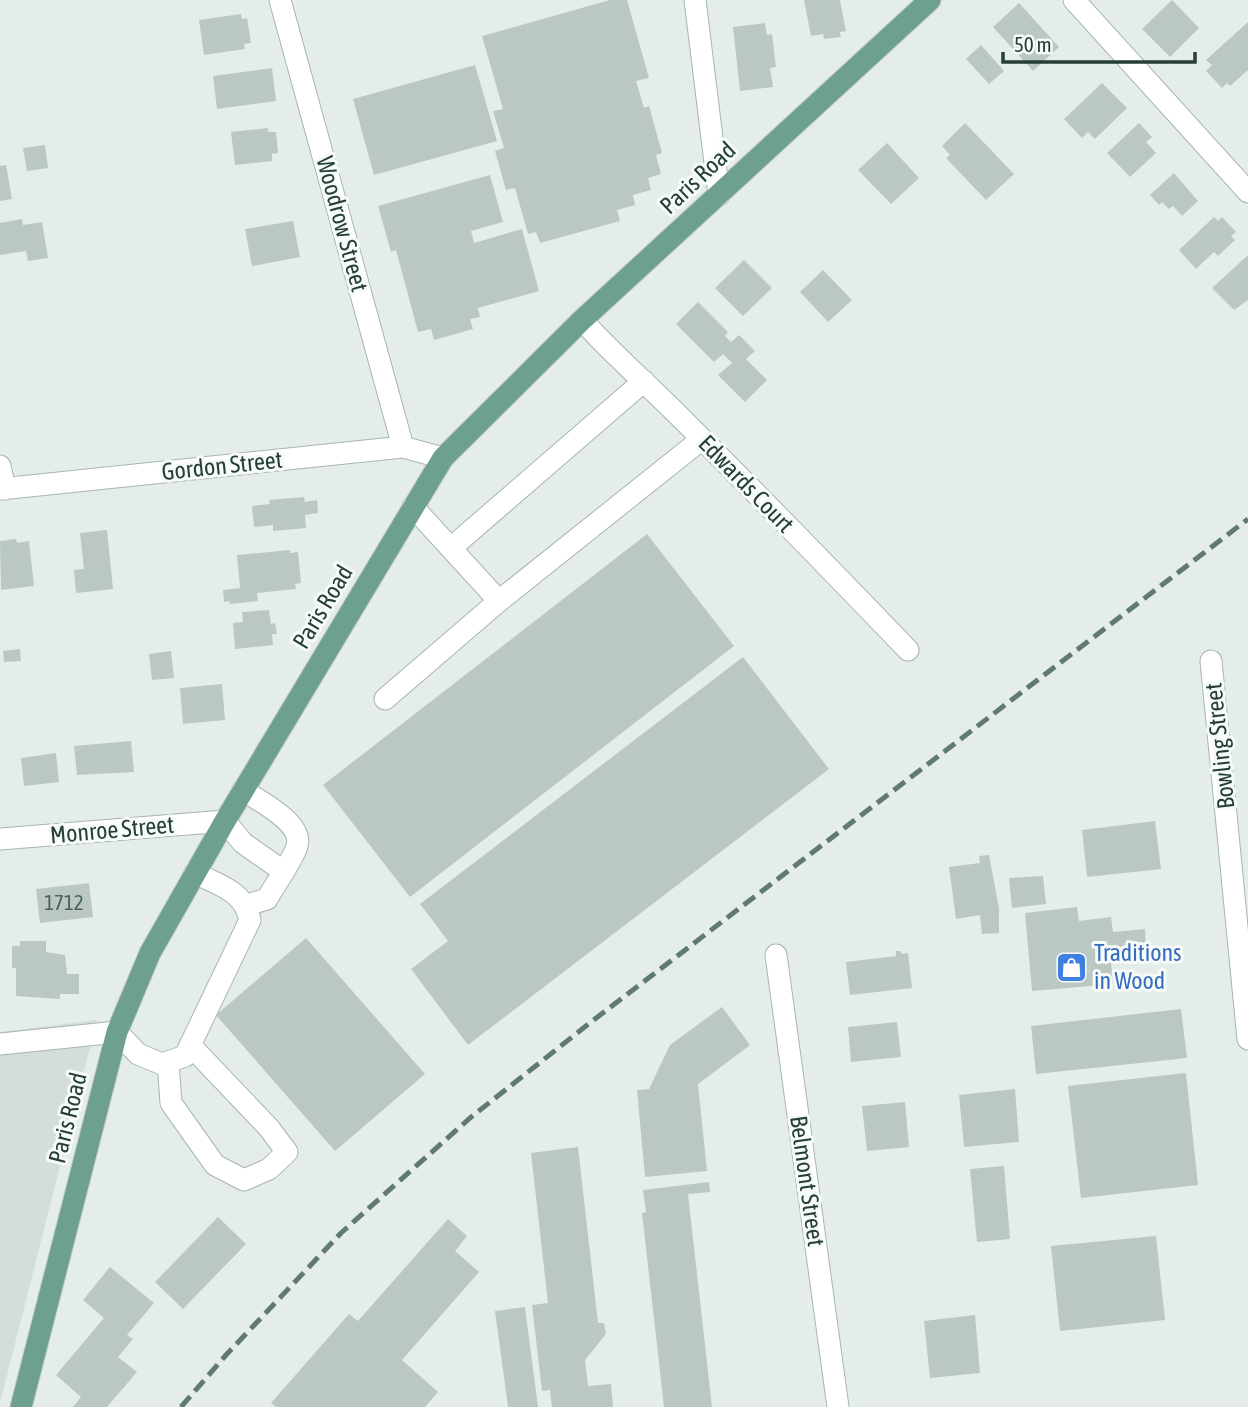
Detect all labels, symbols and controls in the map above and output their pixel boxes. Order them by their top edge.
scale bar [1003,21,1196,65]
text: 50 m [1014,32,1052,56]
street label: Paris Road [655,136,741,219]
street label: Woodrow Street [311,153,374,295]
street label: Edwards Court [693,429,799,538]
street label: Gordon Street [160,446,284,485]
street label: Paris Road [287,560,358,653]
street label: Bowling Street [1199,682,1240,810]
street label: Monroe Street [49,811,175,848]
house number: 1712 [44,890,84,914]
place label: Traditions in Wood [1094,939,1182,994]
shop icon: Traditions in Wood [1054,950,1088,984]
street label: Paris Road [43,1070,92,1166]
street label: Belmont Street [785,1114,830,1248]

